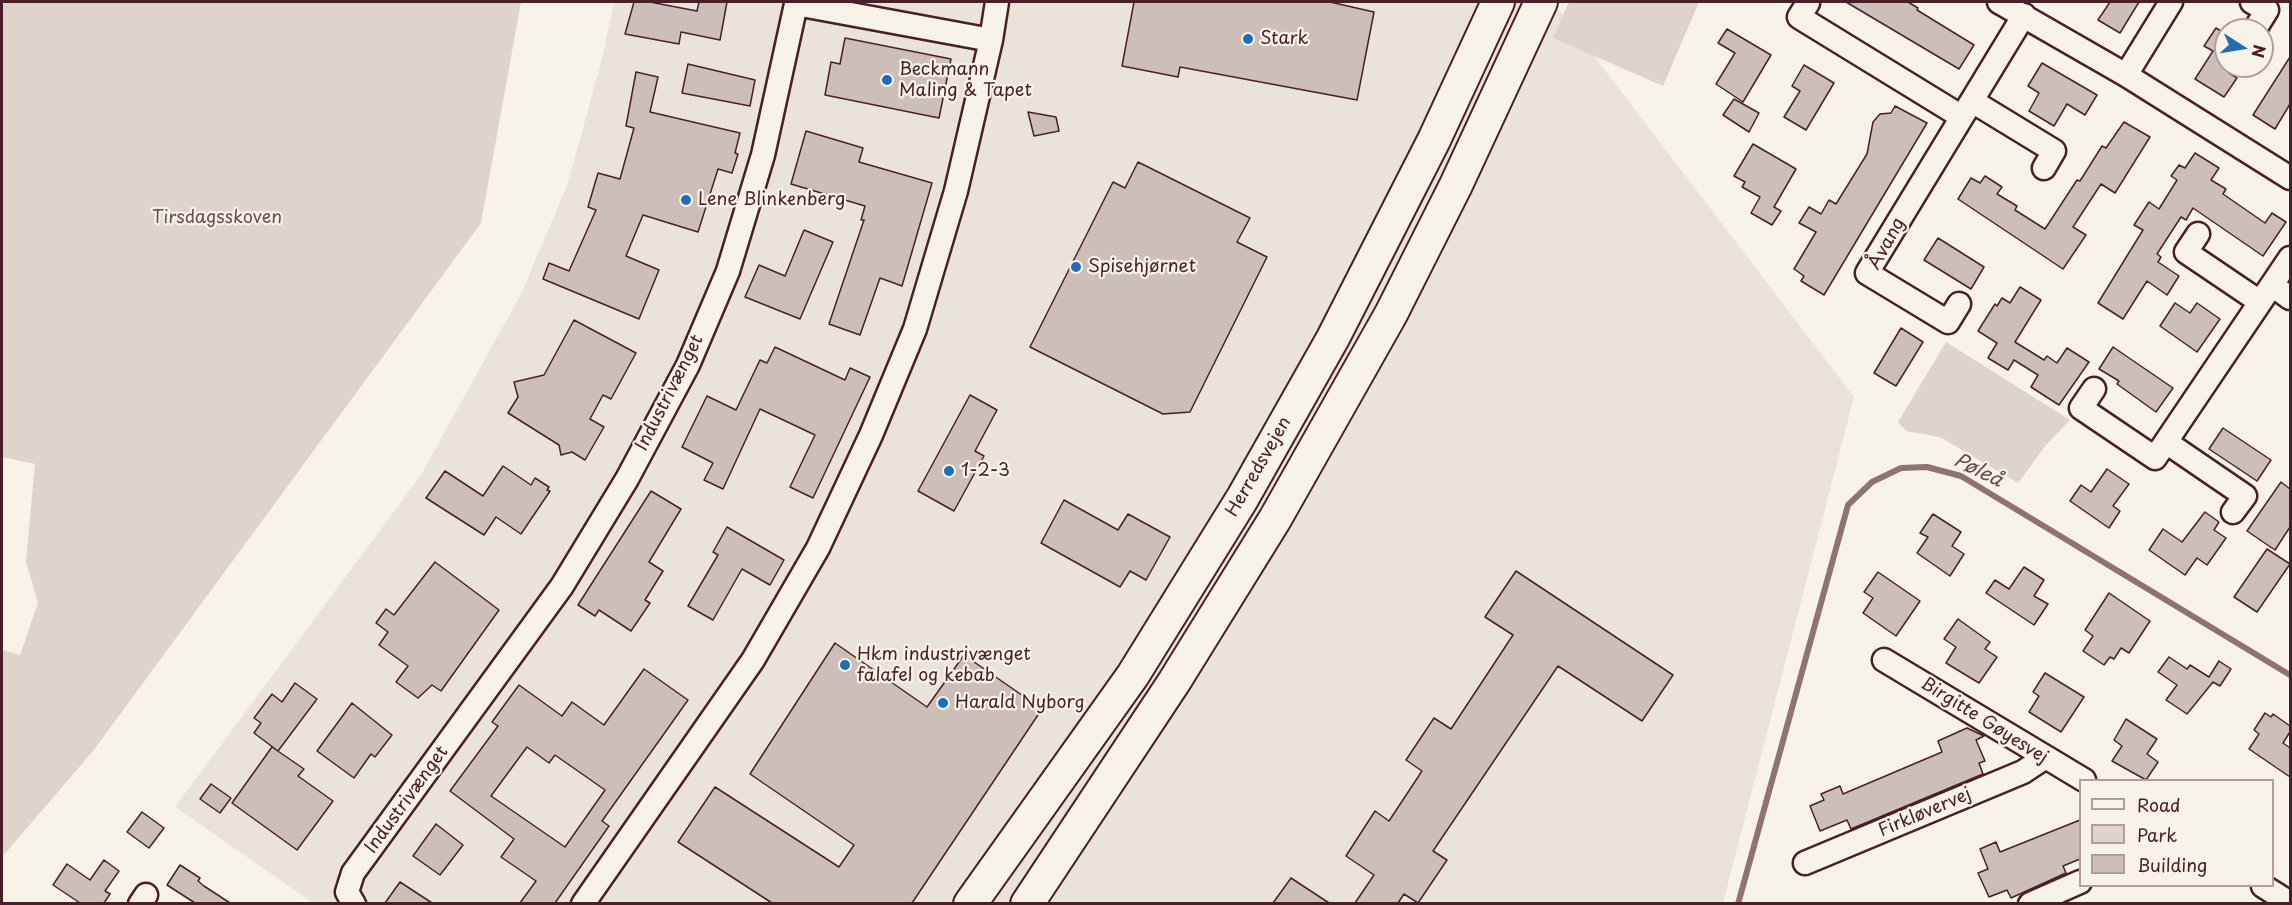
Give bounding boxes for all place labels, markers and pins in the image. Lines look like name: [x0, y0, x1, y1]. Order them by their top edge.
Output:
place label: Stark: [1260, 28, 1309, 50]
marker: Stark: [1241, 32, 1255, 46]
place label: Beckmann Maling & Tapet: [899, 59, 1032, 101]
marker: Beckmann Maling & Tapet: [880, 73, 894, 87]
place label: Lene Blinkenberg: [698, 189, 845, 211]
marker: Lene Blinkenberg: [679, 193, 693, 207]
place label: Spisehjørnet: [1088, 256, 1196, 278]
marker: Spisehjørnet: [1069, 260, 1083, 274]
place label: 1-2-3: [961, 460, 1010, 482]
marker: 1-2-3: [942, 464, 956, 478]
place label: Hkm industrivænget falafel og kebab: [857, 644, 1031, 686]
marker: Hkm industrivænget falafel og kebab: [838, 658, 852, 672]
place label: Harald Nyborg: [955, 692, 1085, 714]
marker: Harald Nyborg: [936, 696, 950, 710]

